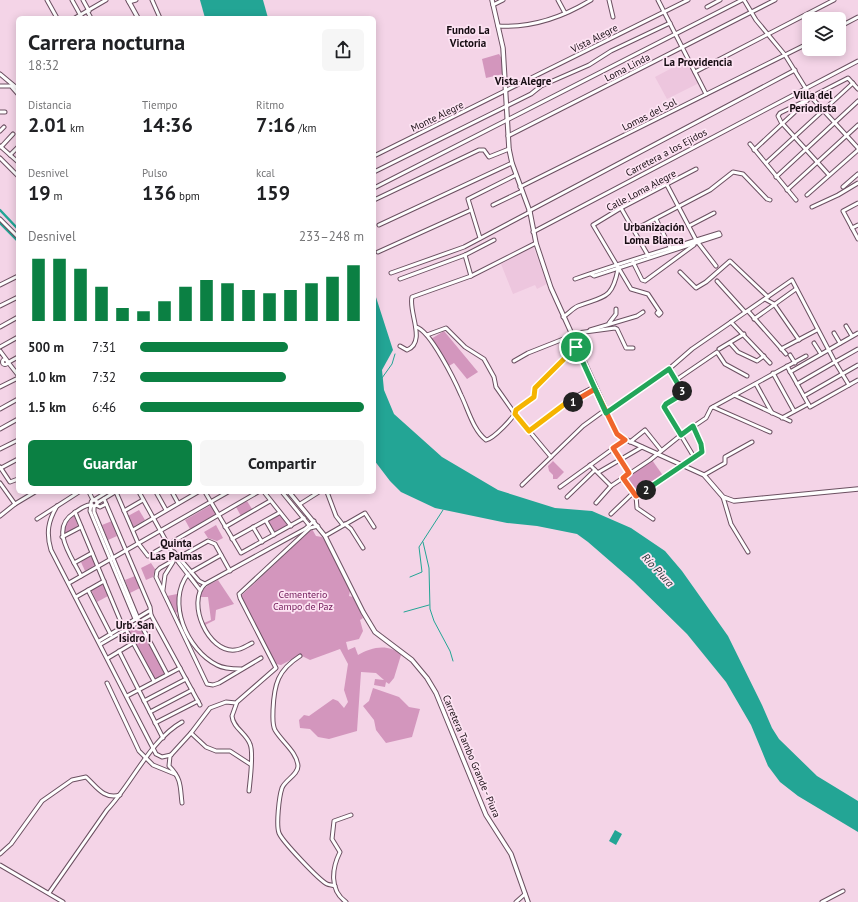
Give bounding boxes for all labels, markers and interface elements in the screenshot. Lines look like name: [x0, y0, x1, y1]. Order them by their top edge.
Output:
map controls: [802, 12, 846, 56]
button: layers: [802, 12, 846, 56]
street label: Vista Alegre: [568, 21, 620, 56]
district label: Fundo La Victoria: [446, 23, 490, 50]
text: Carrera nocturna: [28, 28, 185, 56]
button: share: [322, 29, 364, 71]
street label: Loma Linda: [602, 50, 652, 84]
district label: La Providencia: [664, 55, 732, 69]
text: 18:32: [28, 57, 59, 74]
district label: Vista Alegre: [494, 74, 552, 88]
district label: Villa del Periodista: [789, 88, 837, 115]
street label: Lomas del Sol: [620, 95, 679, 134]
text: Distancia: [28, 98, 71, 112]
text: Tiempo: [142, 98, 177, 112]
text: Ritmo: [256, 98, 284, 112]
street label: Monte Alegre: [409, 98, 466, 135]
text: 2.01: [28, 112, 67, 138]
text: 14:36: [142, 112, 193, 138]
text: 7:16: [256, 112, 295, 138]
text: km: [67, 121, 84, 135]
text: /km: [295, 121, 316, 135]
street label: Carretera a los Ejidos: [623, 126, 709, 179]
text: Desnivel: [28, 166, 68, 180]
text: Pulso: [142, 166, 167, 180]
text: kcal: [256, 166, 275, 180]
street label: Calle Loma Alegre: [604, 167, 678, 214]
text: 19: [28, 180, 51, 206]
text: 136: [142, 180, 176, 206]
text: 159: [256, 180, 290, 206]
text: m: [51, 189, 63, 203]
text: bpm: [176, 189, 200, 203]
district label: Urbanización Loma Blanca: [623, 220, 685, 247]
text: Desnivel: [28, 228, 76, 245]
text: 233–248 m: [299, 228, 364, 245]
pin: [559, 330, 593, 364]
icon: arrive: [565, 336, 587, 358]
text: 500 m: [28, 339, 64, 356]
text: 7:31: [92, 339, 116, 356]
text: 1.0 km: [28, 369, 66, 386]
text: 7:32: [92, 369, 116, 386]
pin: 3: [672, 381, 692, 401]
text: 3: [679, 384, 685, 398]
pin: 1: [563, 392, 583, 412]
text: 1: [570, 395, 576, 409]
text: 1.5 km: [28, 399, 66, 416]
text: 6:46: [92, 399, 116, 416]
button: Guardar: [28, 440, 192, 486]
button: Compartir: [200, 440, 364, 486]
pin: 2: [636, 480, 656, 500]
text: 2: [643, 483, 649, 497]
district label: Quinta Las Palmas: [150, 536, 202, 563]
water label: Río Piura: [639, 550, 677, 590]
park label: Cementerio Campo de Paz: [273, 588, 333, 613]
district label: Urb. San Isidro I: [116, 618, 154, 645]
street label: Carretera Tambo Grande - Piura: [440, 693, 503, 820]

